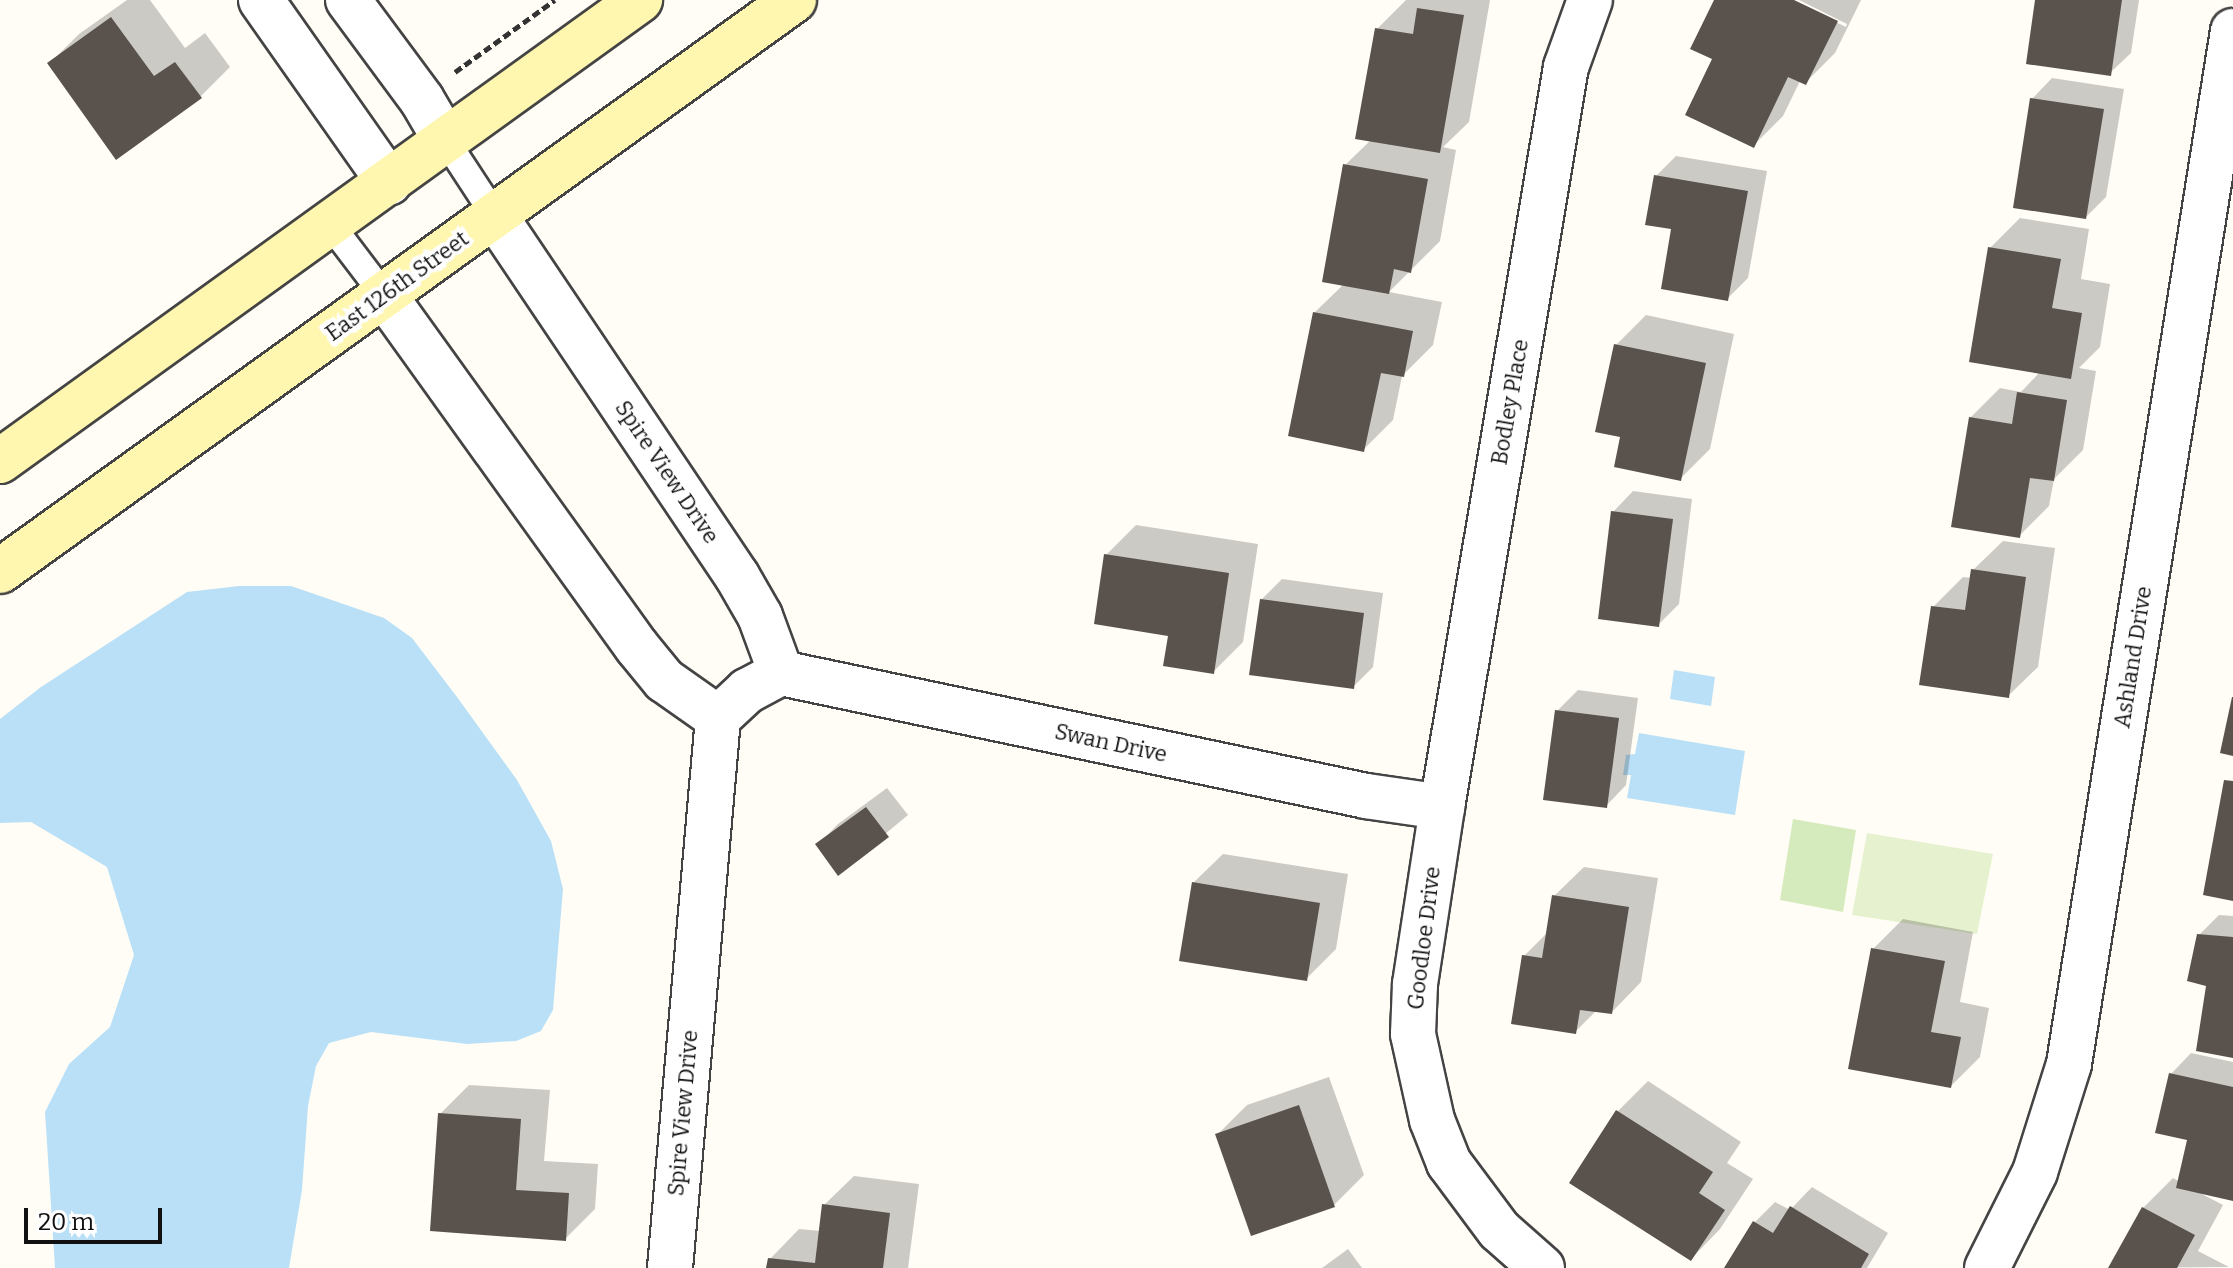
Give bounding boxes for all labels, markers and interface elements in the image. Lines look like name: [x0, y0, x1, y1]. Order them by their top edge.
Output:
street label: East 126th Street: [321, 225, 473, 347]
street label: Bodley Place: [1486, 337, 1534, 467]
street label: Spire View Drive: [610, 396, 724, 548]
street label: Ashland Drive: [2109, 584, 2157, 730]
street label: Swan Drive: [1052, 718, 1170, 768]
street label: Goodloe Drive: [1402, 865, 1446, 1011]
street label: Spire View Drive: [663, 1029, 703, 1197]
scale bar: [28, 1192, 166, 1242]
text: 20 m: [38, 1208, 94, 1236]

